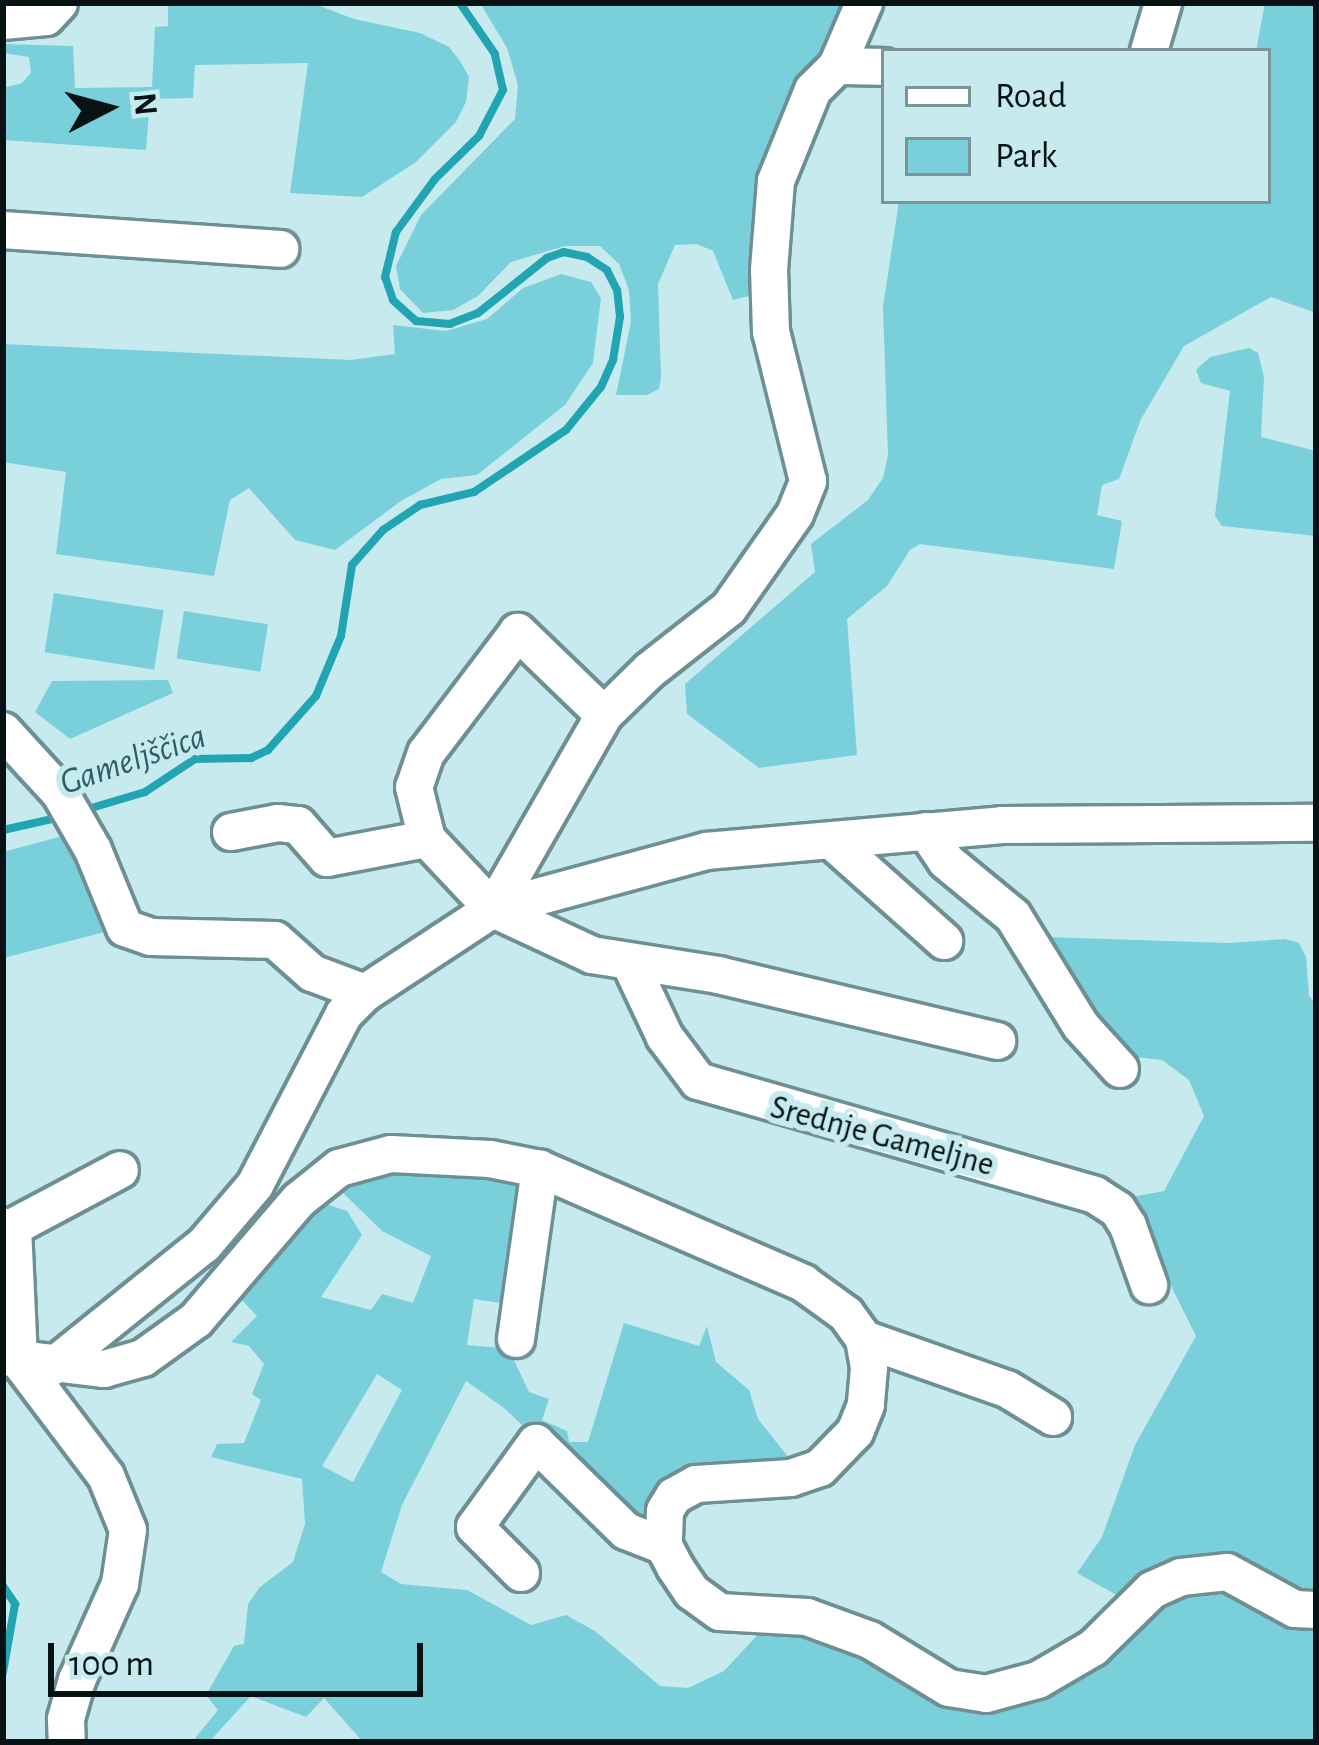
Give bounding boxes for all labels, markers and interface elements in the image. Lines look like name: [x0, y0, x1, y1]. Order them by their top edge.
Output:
north arrow: [48, 48, 168, 168]
legend: [881, 48, 1271, 204]
text: Road: [995, 78, 1067, 114]
text: N: [127, 91, 162, 117]
text: Park: [995, 138, 1057, 174]
water label: Gameljščica: [54, 715, 212, 805]
street label: Srednje Gameljne: [766, 1088, 998, 1186]
scale bar: [54, 1619, 429, 1693]
text: 100 m: [69, 1646, 154, 1682]

